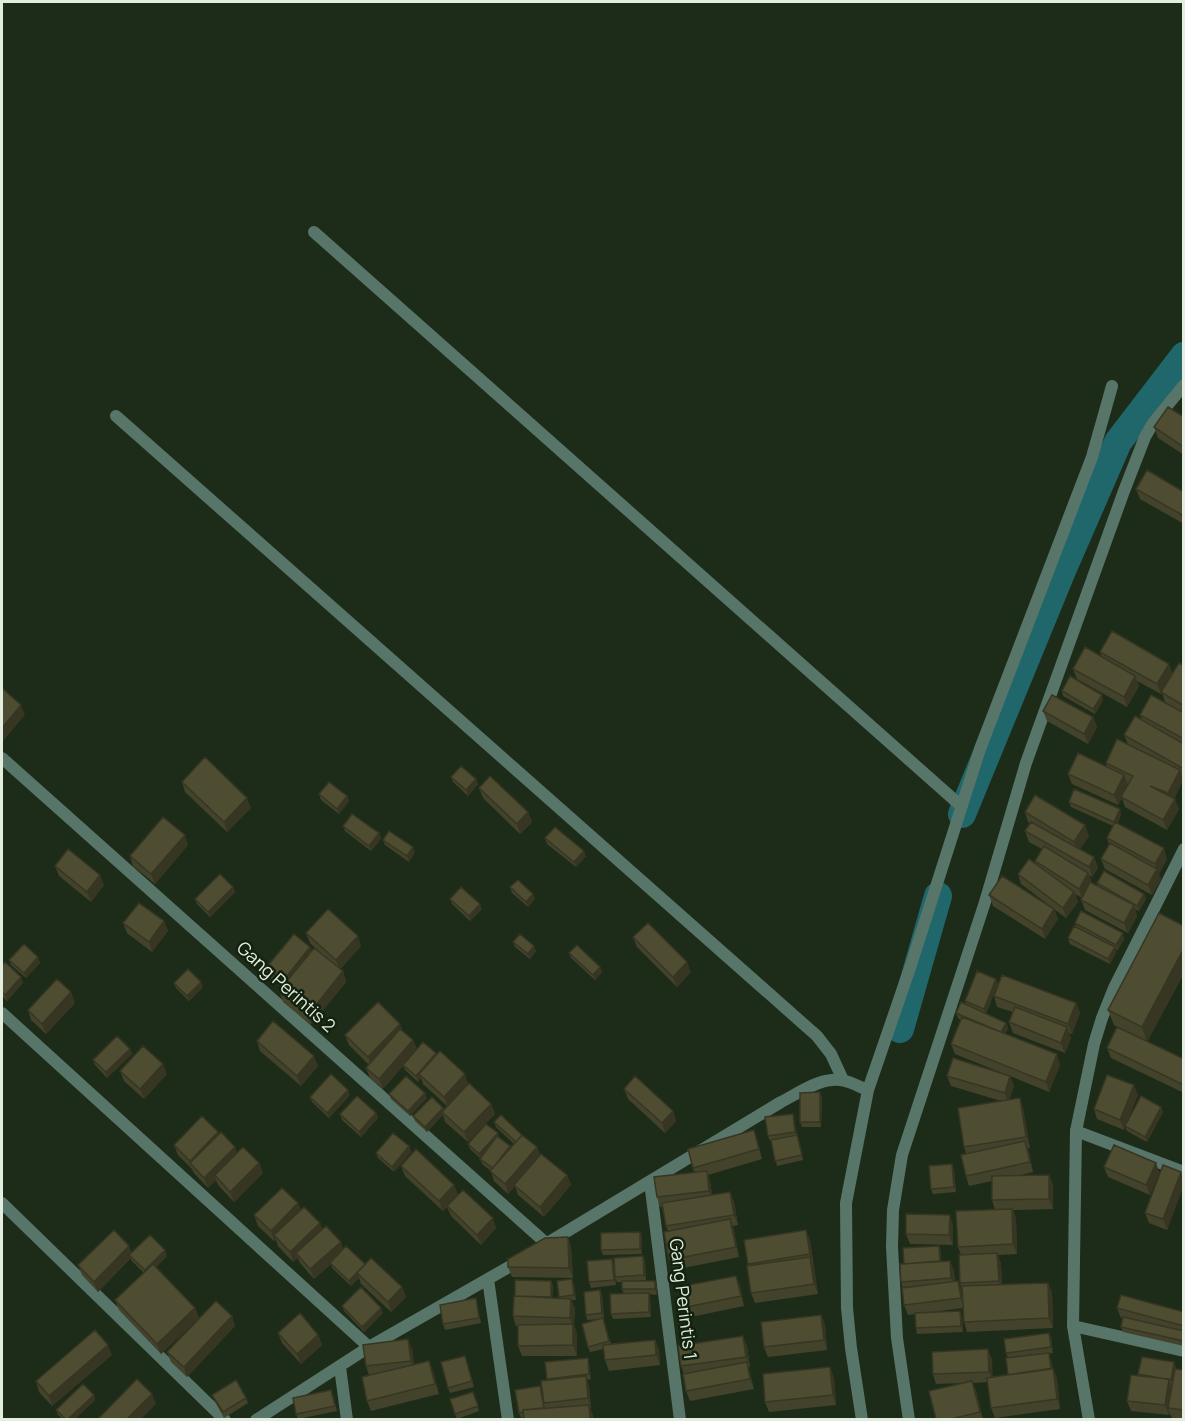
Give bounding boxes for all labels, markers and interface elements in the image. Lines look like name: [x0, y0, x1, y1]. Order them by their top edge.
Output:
street label: Gang Perintis 2: [232, 935, 341, 1037]
street label: Gang Perintis 1: [665, 1237, 703, 1361]

